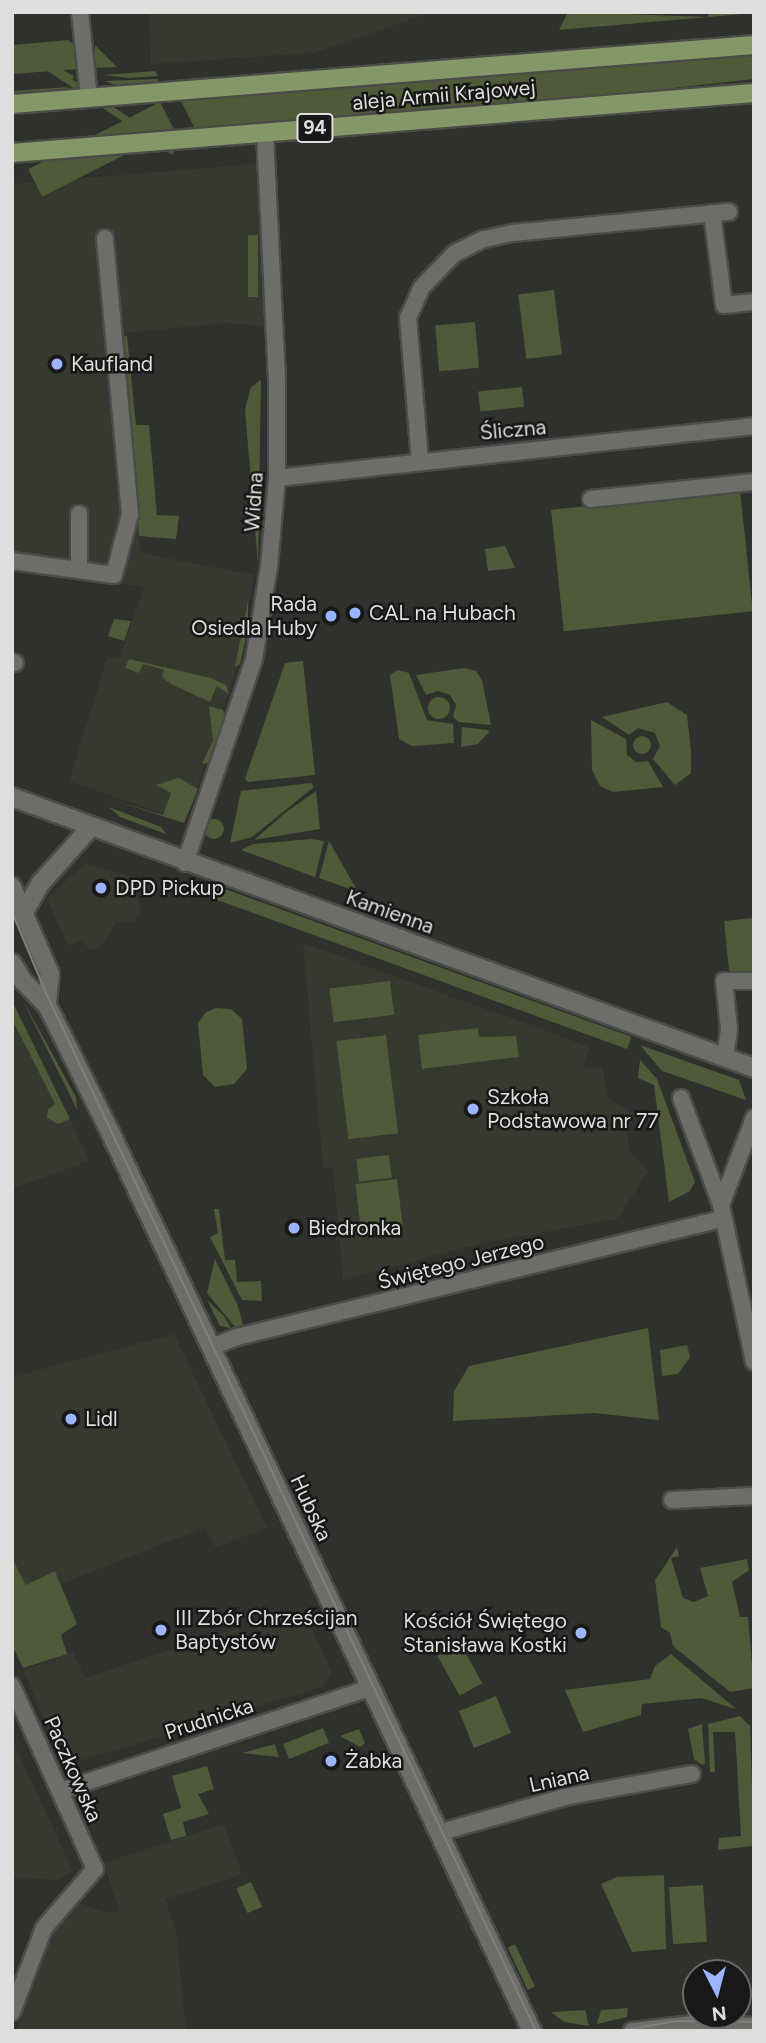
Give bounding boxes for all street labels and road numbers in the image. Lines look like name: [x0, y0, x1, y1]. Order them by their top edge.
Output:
street label: aleja Armii Krajowej: [351, 74, 537, 116]
road number: 94: [296, 112, 334, 144]
street label: Śliczna: [479, 415, 547, 445]
street label: Widna: [239, 471, 269, 533]
street label: Kamienna: [343, 884, 437, 940]
street label: Świętego Jerzego: [375, 1229, 547, 1295]
street label: Hubska: [285, 1471, 337, 1545]
street label: Prudnicka: [161, 1693, 257, 1745]
street label: Paczkowska: [38, 1712, 108, 1826]
street label: Lniana: [527, 1760, 591, 1798]

